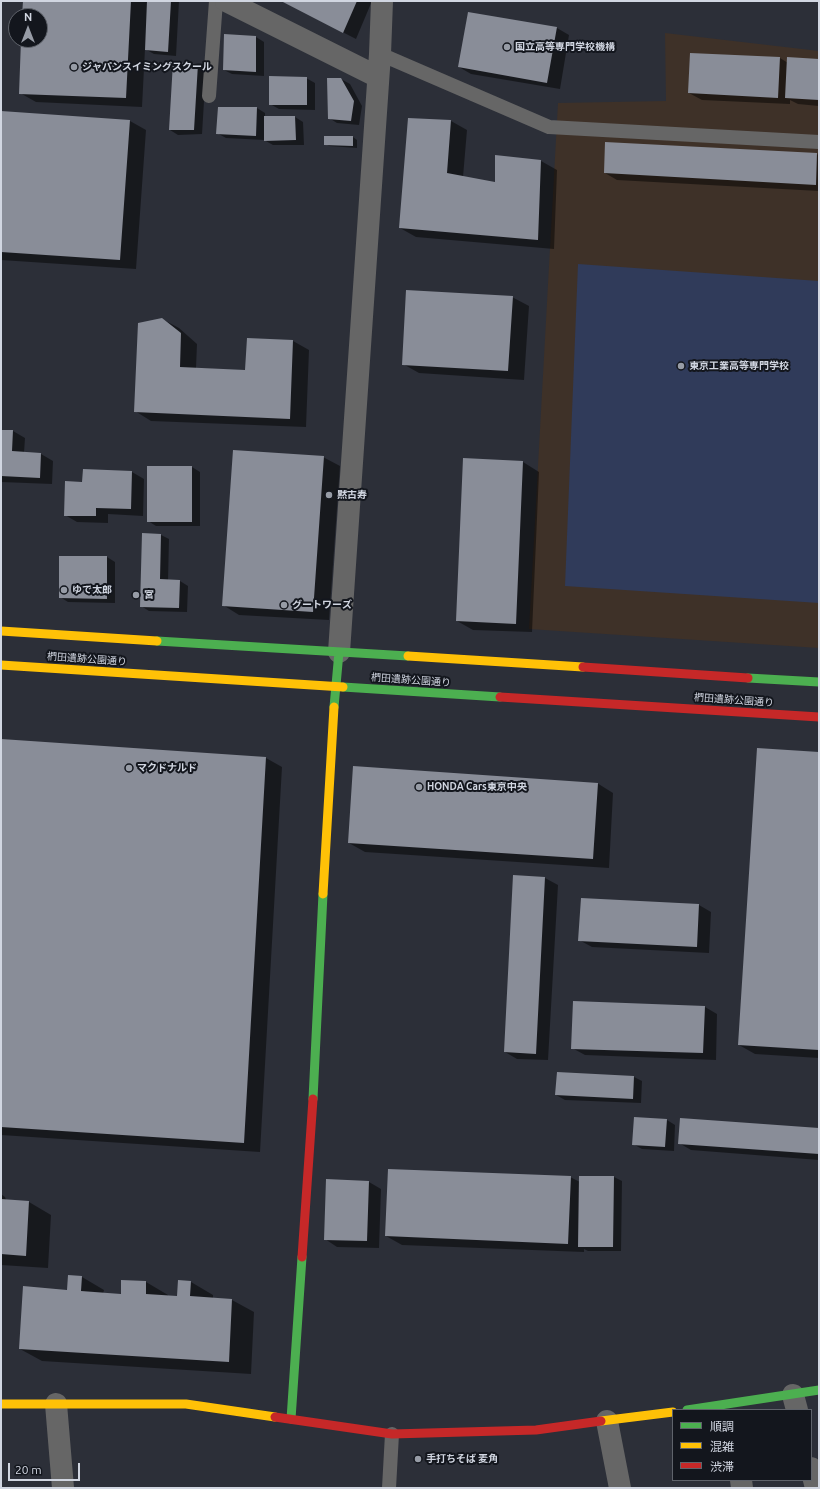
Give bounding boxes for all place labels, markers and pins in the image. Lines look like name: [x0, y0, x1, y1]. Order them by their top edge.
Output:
place label: 国立高等専門学校機構: [515, 41, 615, 53]
marker: 国立高等専門学校機構: [502, 42, 512, 52]
place label: ジャパンスイミングスクール: [82, 61, 212, 73]
marker: ジャパンスイミングスクール: [69, 62, 79, 72]
place label: 東京工業高等専門学校: [689, 360, 789, 372]
marker: 東京工業高等専門学校: [676, 361, 686, 371]
place label: 黙古寿: [337, 489, 367, 501]
marker: 黙古寿: [324, 490, 334, 500]
place label: ゆで太郎: [72, 584, 112, 596]
marker: ゆで太郎: [59, 585, 69, 595]
place label: 宮: [144, 589, 154, 601]
marker: 宮: [131, 590, 141, 600]
place label: グートワーズ: [292, 599, 352, 611]
marker: グートワーズ: [279, 600, 289, 610]
place label: マクドナルド: [137, 762, 197, 774]
marker: マクドナルド: [124, 763, 134, 773]
place label: HONDA Cars東京中央: [427, 781, 527, 793]
marker: HONDA Cars東京中央: [414, 782, 424, 792]
place label: 手打ちそば 麦角: [426, 1453, 498, 1465]
marker: 手打ちそば 麦角: [413, 1454, 423, 1464]

